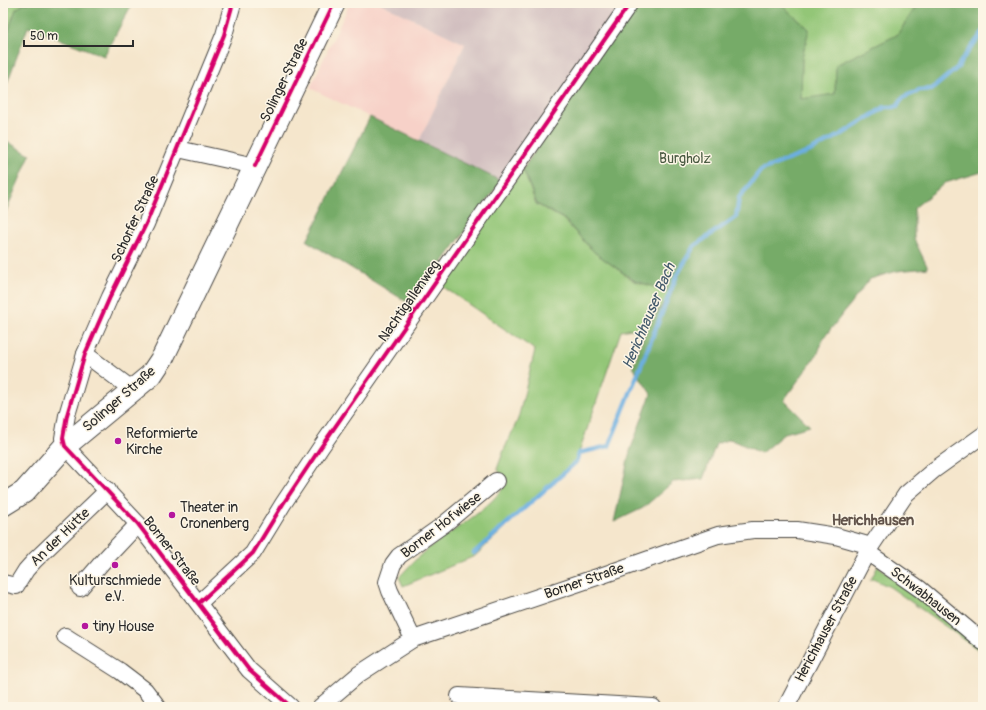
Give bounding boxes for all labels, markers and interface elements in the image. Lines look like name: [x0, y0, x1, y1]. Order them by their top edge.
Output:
scale bar: [24, 22, 133, 48]
text: 50 m: [30, 29, 58, 44]
street label: Solinger Straße: [256, 35, 312, 125]
park label: Burgholz: [659, 150, 711, 167]
street label: Schorfer Straße: [107, 173, 163, 265]
street label: Nachtigallenweg: [375, 257, 443, 345]
water label: Herichhauser Bach: [618, 259, 680, 372]
street label: Solinger Straße: [79, 363, 159, 435]
place label: Reformierte Kirche: [126, 425, 198, 458]
marker: Reformierte Kirche: [113, 436, 123, 446]
street label: Borner Hofwiese: [397, 488, 485, 562]
place label: Theater in Cronenberg: [180, 499, 249, 532]
street label: An der Hütte: [27, 504, 93, 570]
marker: Theater in Cronenberg: [167, 510, 177, 520]
district label: Herichhausen: [832, 511, 915, 530]
street label: Borner Straße: [140, 513, 204, 589]
street label: Borner Straße: [542, 559, 626, 603]
marker: Kulturschmiede e.V.: [110, 560, 120, 570]
street label: Schwabhausen: [887, 563, 965, 629]
place label: Kulturschmiede e.V.: [69, 572, 161, 605]
street label: Herichhauser Straße: [791, 573, 861, 685]
place label: tiny House: [92, 618, 154, 635]
marker: tiny House: [80, 621, 90, 631]

